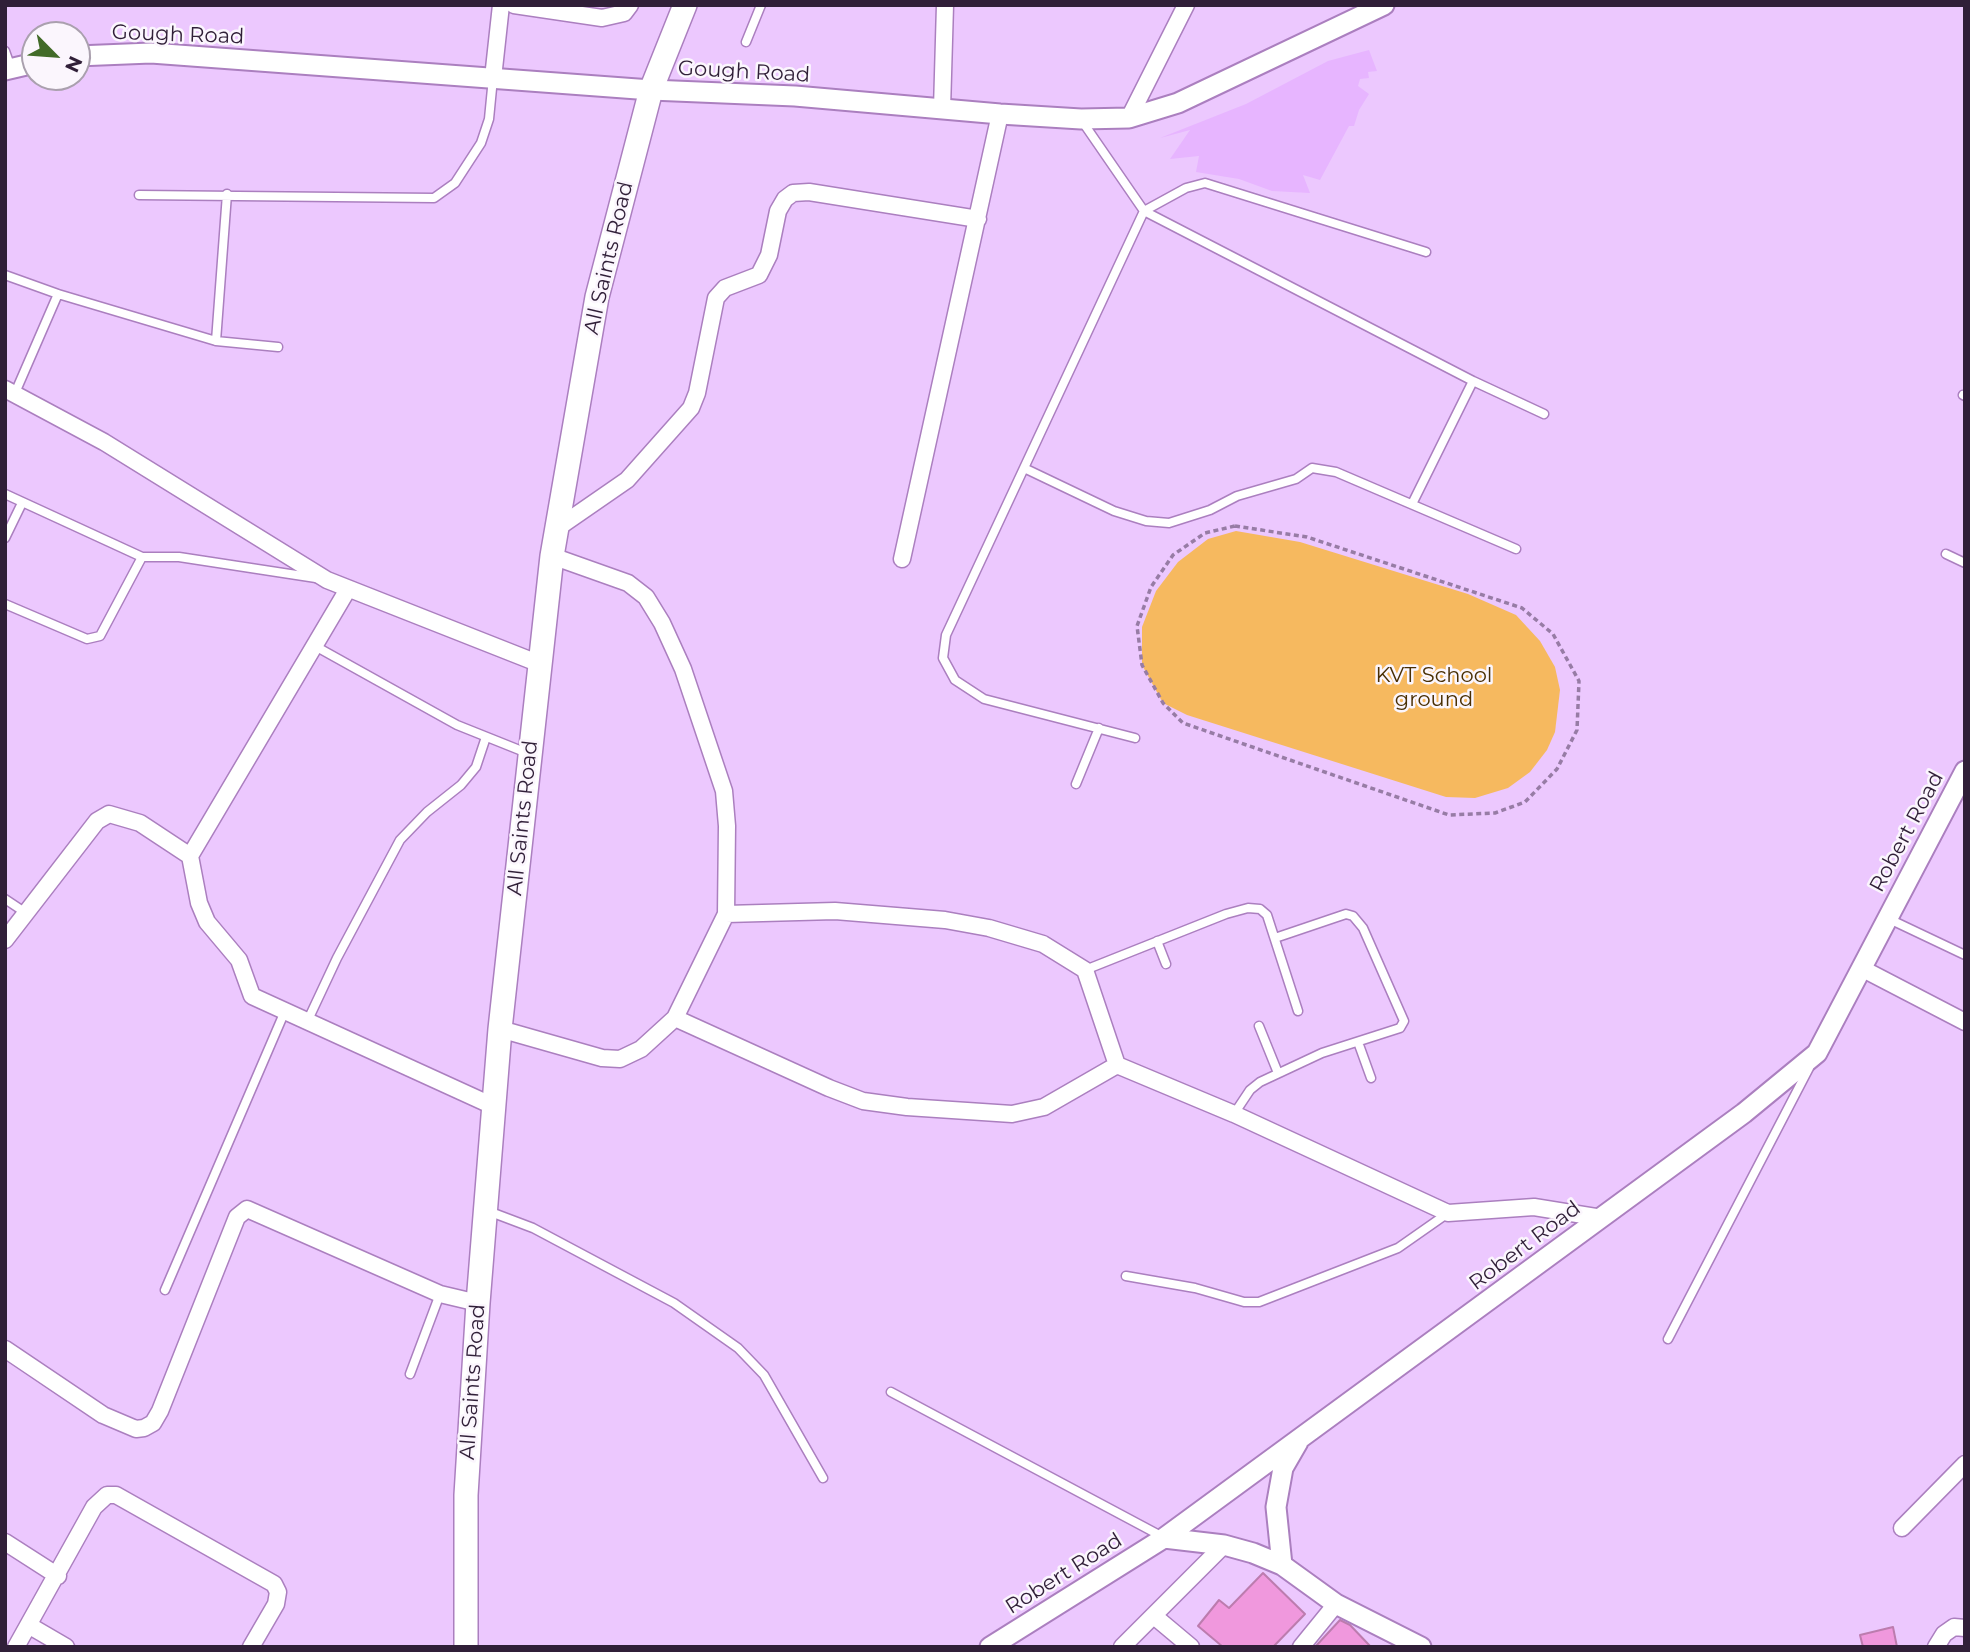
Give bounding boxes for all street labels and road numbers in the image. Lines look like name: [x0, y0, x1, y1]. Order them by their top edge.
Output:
street label: Gough Road: [111, 20, 245, 50]
street label: Gough Road: [677, 56, 811, 88]
street label: All Saints Road: [579, 179, 639, 337]
street label: All Saints Road: [502, 739, 544, 897]
street label: Robert Road: [1865, 767, 1949, 897]
street label: Robert Road: [1464, 1196, 1586, 1296]
street label: All Saints Road: [455, 1303, 491, 1461]
street label: Robert Road: [1001, 1528, 1127, 1620]

